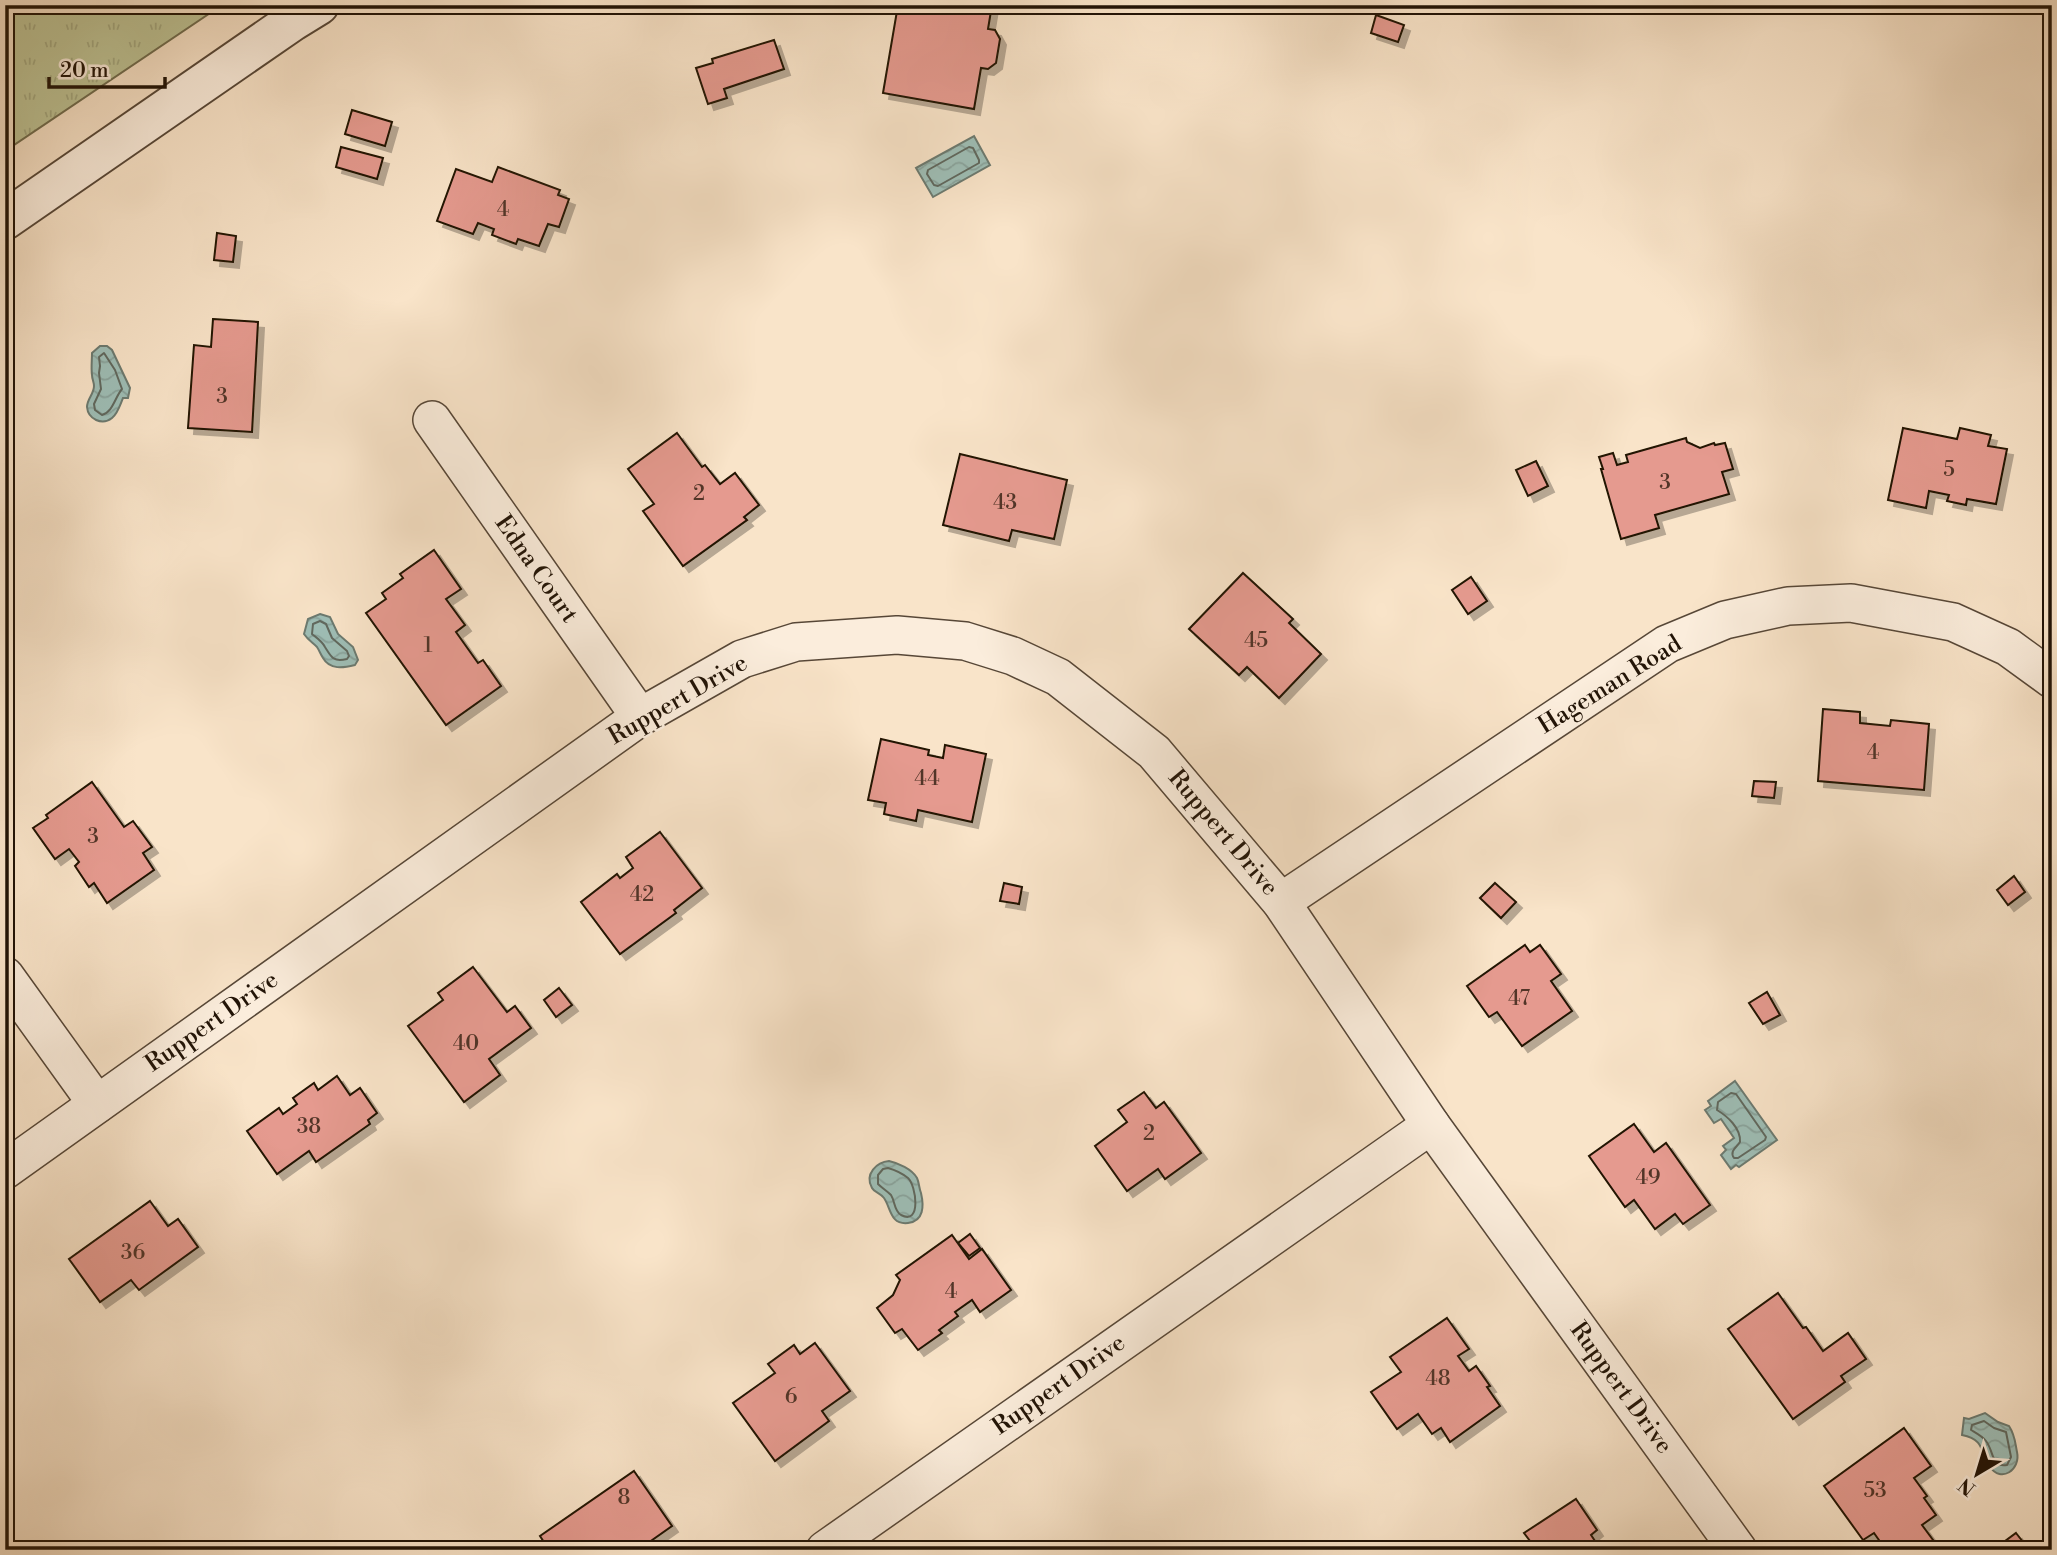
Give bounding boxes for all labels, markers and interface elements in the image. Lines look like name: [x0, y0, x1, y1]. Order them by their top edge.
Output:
scale bar: [49, 46, 164, 90]
text: 20 m: [60, 58, 109, 84]
house number: 4: [497, 197, 509, 223]
house number: 3: [216, 384, 228, 410]
house number: 5: [1943, 457, 1955, 483]
house number: 3: [1659, 470, 1671, 496]
house number: 2: [693, 481, 705, 507]
house number: 43: [993, 490, 1017, 516]
street label: Edna Court: [488, 509, 584, 629]
house number: 45: [1244, 628, 1268, 654]
street label: Hageman Road: [1533, 629, 1688, 741]
house number: 1: [423, 633, 433, 659]
street label: Ruppert Drive: [603, 648, 753, 752]
house number: 4: [1867, 740, 1879, 766]
street label: Ruppert Drive: [1161, 764, 1285, 902]
house number: 44: [914, 766, 940, 792]
house number: 3: [87, 824, 99, 850]
house number: 42: [630, 882, 654, 908]
street label: Ruppert Drive: [140, 965, 284, 1079]
house number: 47: [1508, 986, 1531, 1012]
house number: 40: [453, 1031, 479, 1057]
house number: 38: [297, 1114, 321, 1140]
house number: 2: [1143, 1121, 1155, 1147]
house number: 49: [1635, 1165, 1661, 1191]
house number: 36: [121, 1240, 145, 1266]
house number: 4: [945, 1279, 957, 1305]
street label: Ruppert Drive: [1563, 1316, 1679, 1460]
street label: Ruppert Drive: [987, 1328, 1131, 1442]
house number: 48: [1425, 1366, 1451, 1392]
house number: 6: [785, 1384, 798, 1410]
north arrow: [1941, 1440, 2011, 1510]
text: N: [1954, 1473, 1980, 1501]
house number: 53: [1863, 1478, 1887, 1504]
house number: 8: [618, 1485, 630, 1511]

